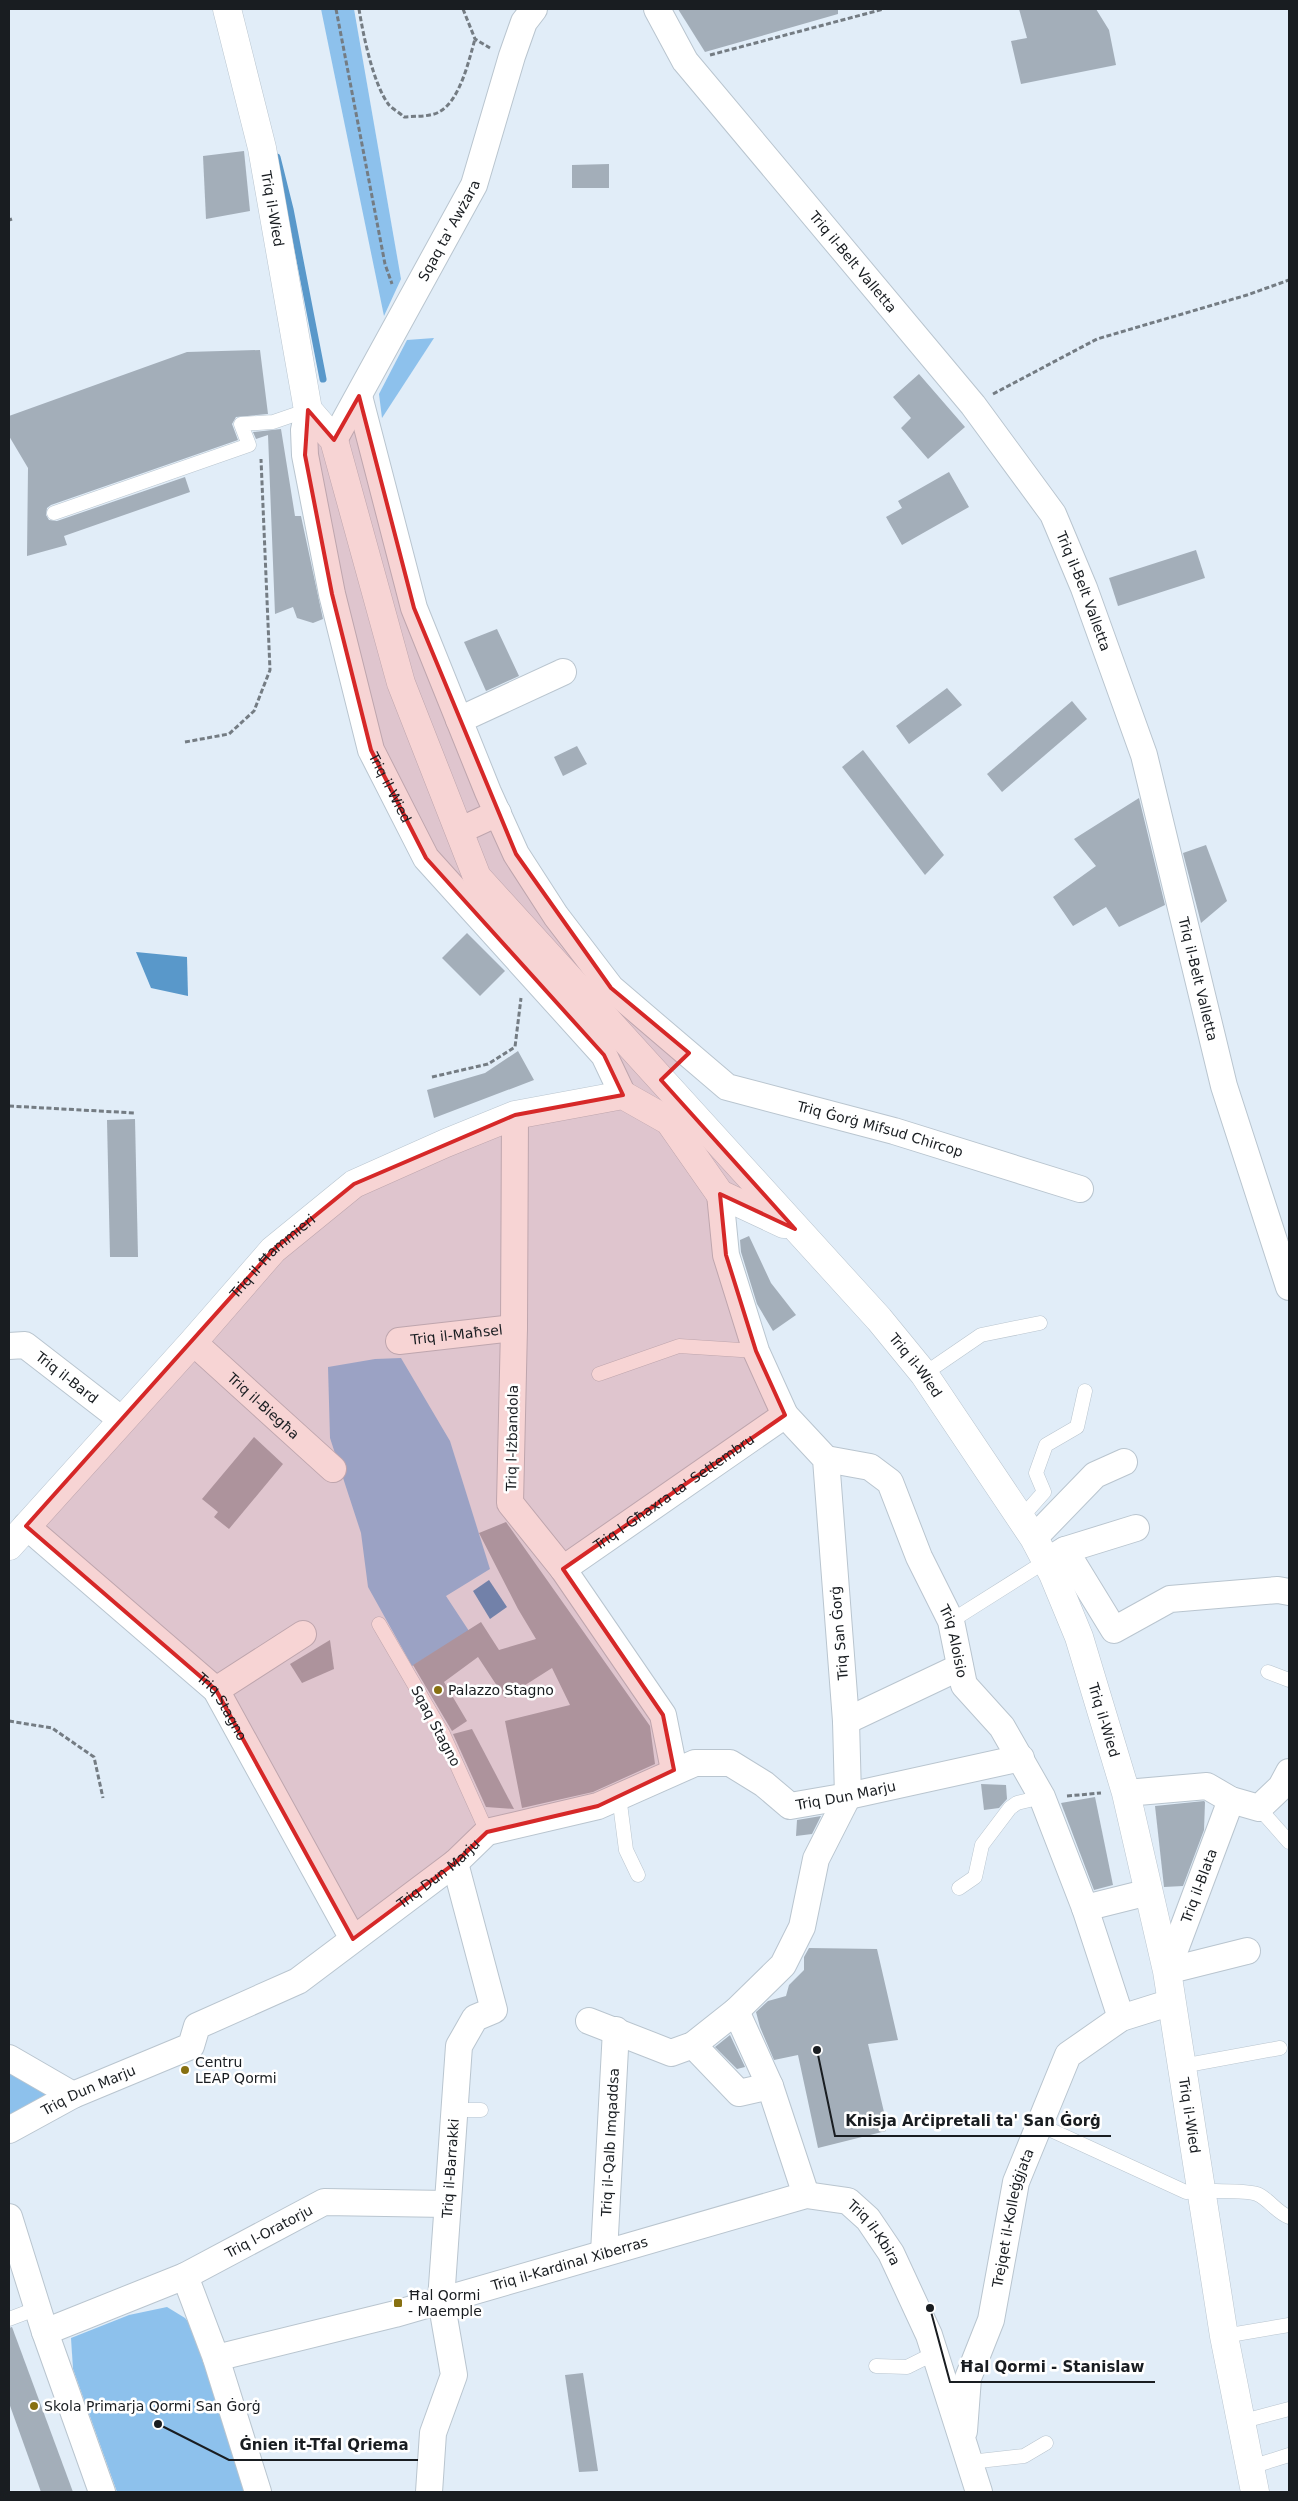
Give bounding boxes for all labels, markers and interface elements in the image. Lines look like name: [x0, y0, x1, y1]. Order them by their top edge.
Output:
street label: Triq il-Wied: [258, 169, 287, 248]
street label: Sqaq ta' Awżara: [415, 178, 483, 284]
street label: Triq il-Belt Valletta: [806, 207, 900, 316]
street label: Triq il-Belt Valletta: [1053, 528, 1114, 653]
street label: Triq il-Wied: [365, 749, 415, 825]
street label: Triq il-Belt Valletta: [1175, 914, 1221, 1043]
street label: Triq Ġorġ Mifsud Chircop: [795, 1098, 965, 1160]
street label: Triq il-Ħammieri: [226, 1211, 318, 1302]
street label: Triq il-Maħsel: [409, 1321, 504, 1348]
street label: Triq il-Wied: [885, 1329, 945, 1400]
street label: Triq il-Bard: [32, 1348, 101, 1406]
street label: Triq il-Biegħa: [223, 1369, 303, 1442]
street label: Triq l-Iżbandola: [503, 1385, 521, 1492]
street label: Triq l-Għaxra ta' Settembru: [590, 1431, 757, 1554]
street label: Triq San Ġorġ: [826, 1585, 851, 1682]
street label: Triq Aloisio: [936, 1601, 970, 1679]
street label: Triq Stagno: [193, 1669, 250, 1743]
street label: Triq il-Wied: [1085, 1680, 1123, 1759]
place label: Palazzo Stagno: [448, 1682, 554, 1698]
street label: Sqaq Stagno: [408, 1683, 464, 1769]
marker: Palazzo Stagno: [432, 1684, 444, 1696]
street label: Triq Dun Marju: [793, 1778, 897, 1813]
street label: Triq Dun Marju: [393, 1835, 483, 1912]
street label: Triq il-Blata: [1177, 1846, 1220, 1926]
place label: Centru LEAP Qormi: [195, 2054, 277, 2086]
street label: Triq Dun Marju: [38, 2062, 138, 2119]
marker: Centru LEAP Qormi: [179, 2064, 191, 2076]
street label: Triq il-Qalb Imqaddsa: [598, 2068, 622, 2218]
street label: Triq il-Wied: [1176, 2075, 1203, 2154]
callout: Knisja Arċipretali ta' San Ġorġ: [835, 2106, 1111, 2136]
text: Knisja Arċipretali ta' San Ġorġ: [845, 2111, 1101, 2130]
street label: Triq il-Barrakki: [439, 2118, 462, 2220]
street label: Trejqet il-Kolleġġjata: [989, 2146, 1037, 2290]
street label: Triq il-Kbira: [843, 2196, 904, 2268]
street label: Triq l-Oratorju: [221, 2202, 315, 2262]
street label: Triq il-Kardinal Xiberras: [488, 2233, 650, 2294]
place label: Ħal Qormi - Maemple: [408, 2287, 482, 2319]
marker: Ħal Qormi - Maemple: [392, 2297, 404, 2309]
callout: Ħal Qormi - Stanislaw: [950, 2352, 1155, 2382]
text: Ħal Qormi - Stanislaw: [960, 2358, 1145, 2376]
place label: Skola Primarja Qormi San Ġorġ: [44, 2397, 261, 2414]
marker: Skola Primarja Qormi San Ġorġ: [28, 2400, 40, 2412]
callout: Ġnien it-Tfal Qriema: [229, 2430, 418, 2460]
text: Ġnien it-Tfal Qriema: [240, 2435, 409, 2454]

